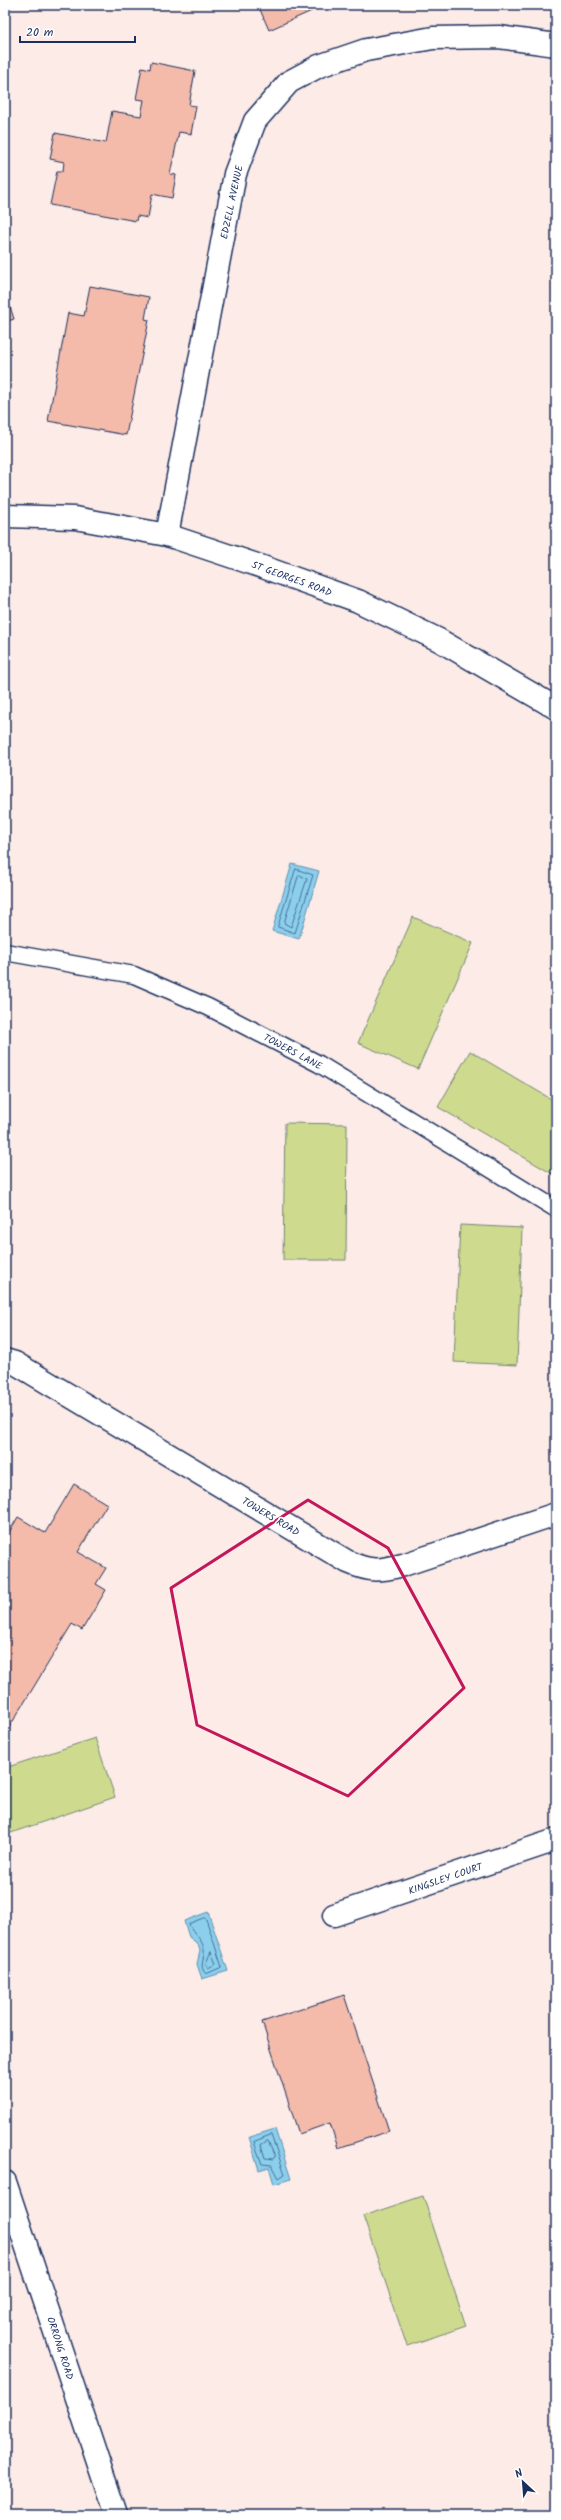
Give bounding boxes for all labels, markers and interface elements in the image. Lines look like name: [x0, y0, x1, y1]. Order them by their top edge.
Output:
scale bar: [20, 18, 135, 44]
text: 20 m: [26, 23, 54, 42]
street label: EDZELL AVENUE: [216, 163, 248, 241]
street label: ST GEORGES ROAD: [249, 557, 335, 601]
street label: TOWERS LANE: [260, 1030, 326, 1075]
street label: TOWERS ROAD: [239, 1493, 303, 1541]
street label: KINGSLEY COURT: [406, 1858, 486, 1899]
street label: ORRONG ROAD: [42, 2315, 78, 2382]
north arrow: [503, 2462, 543, 2502]
text: N: [512, 2464, 526, 2484]

